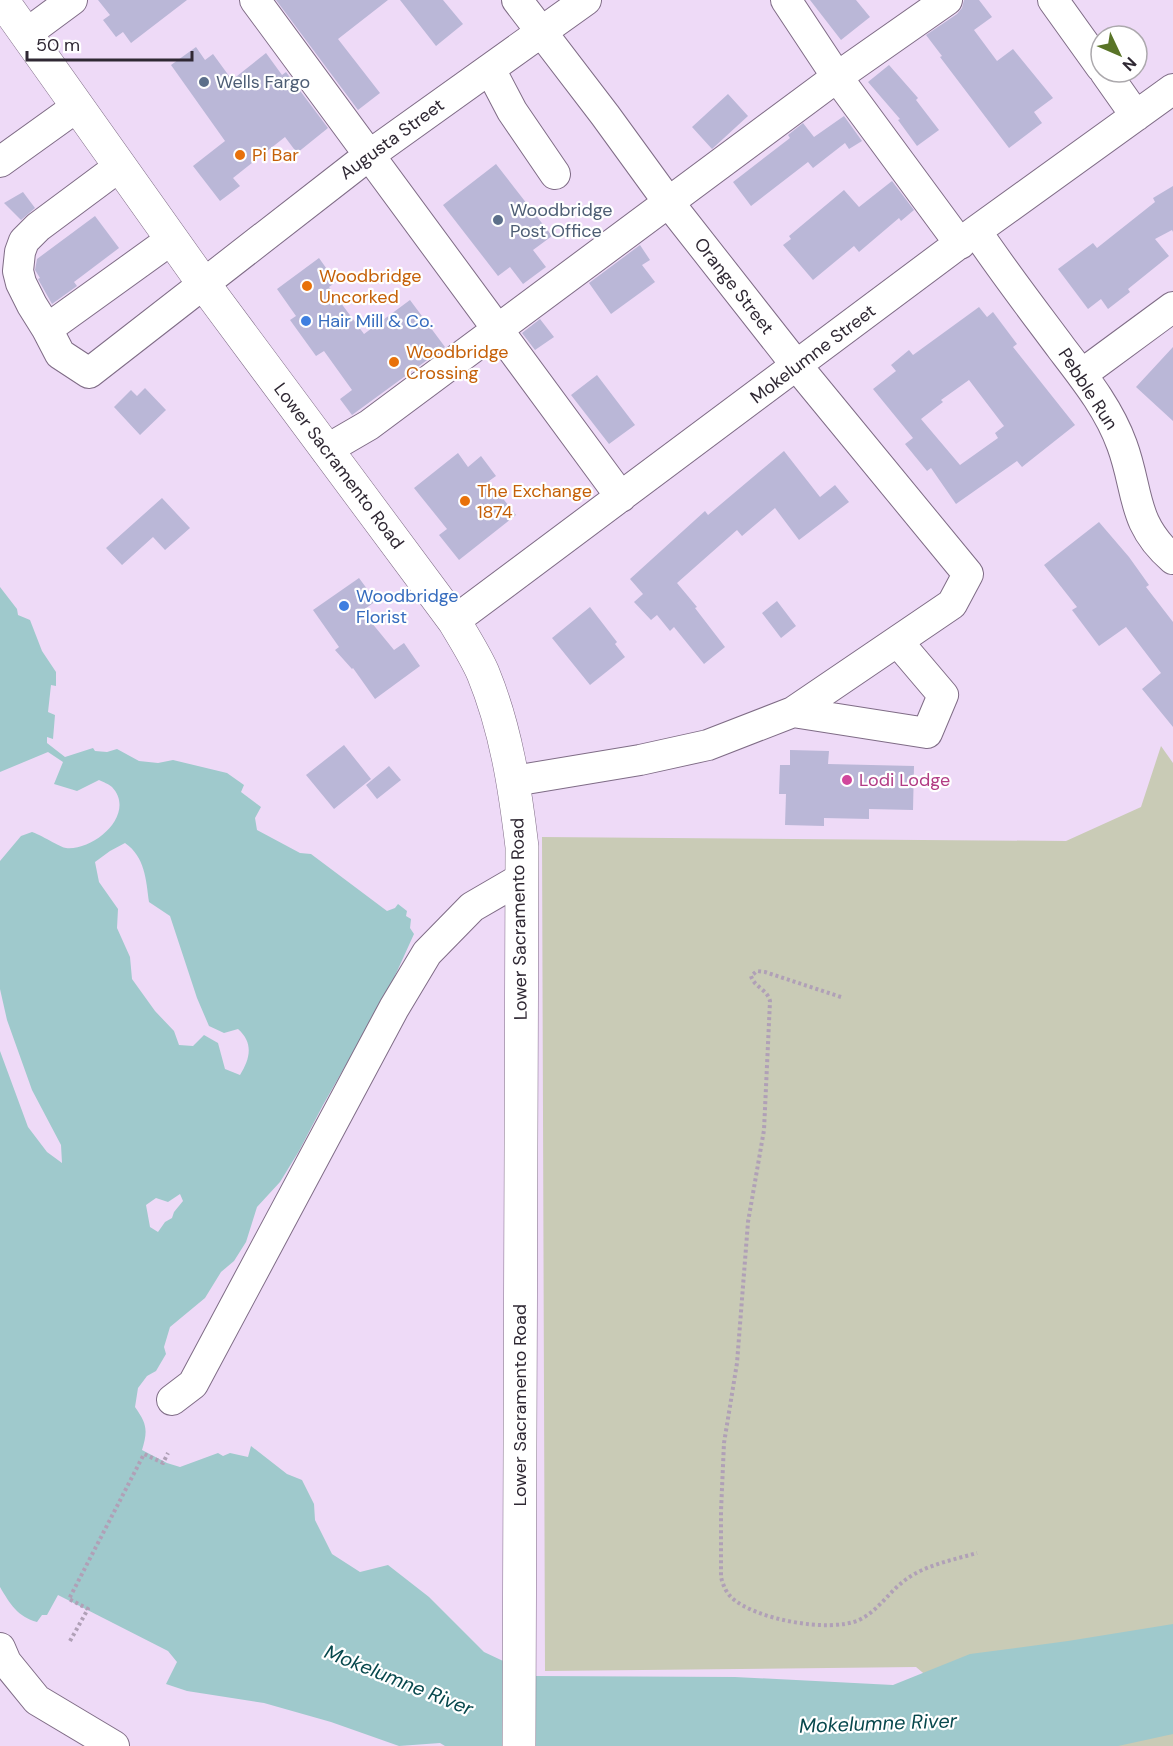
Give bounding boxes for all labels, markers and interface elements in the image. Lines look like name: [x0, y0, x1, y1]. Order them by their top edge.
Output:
scale bar: [27, 24, 192, 62]
north arrow: [1089, 24, 1149, 84]
text: 50 m: [36, 33, 80, 57]
text: N: [1118, 53, 1141, 76]
place label: Wells Fargo: [216, 70, 310, 94]
marker: Wells Fargo: [197, 75, 211, 89]
street label: Augusta Street: [335, 93, 449, 185]
place label: Pi Bar: [252, 143, 299, 167]
marker: Pi Bar: [233, 148, 247, 162]
place label: Woodbridge Post Office: [510, 198, 613, 243]
marker: Woodbridge Post Office: [491, 213, 505, 227]
street label: Orange Street: [689, 233, 779, 339]
place label: Woodbridge Uncorked: [319, 264, 422, 309]
marker: Woodbridge Uncorked: [300, 279, 314, 293]
street label: Mokelumne Street: [745, 299, 881, 409]
place label: Hair Mill & Co.: [318, 309, 433, 333]
marker: Hair Mill & Co.: [299, 314, 313, 328]
place label: Woodbridge Crossing: [406, 340, 509, 385]
street label: Pebble Run: [1053, 343, 1123, 435]
marker: Woodbridge Crossing: [387, 355, 401, 369]
street label: Lower Sacramento Road: [269, 378, 409, 554]
place label: The Exchange 1874: [477, 479, 592, 524]
marker: The Exchange 1874: [458, 494, 472, 508]
place label: Woodbridge Florist: [356, 584, 459, 629]
marker: Woodbridge Florist: [337, 599, 351, 613]
place label: Lodi Lodge: [859, 768, 950, 792]
marker: Lodi Lodge: [840, 773, 854, 787]
street label: Lower Sacramento Road: [505, 818, 533, 1020]
street label: Lower Sacramento Road: [508, 1304, 532, 1506]
water label: Mokelumne River: [321, 1638, 478, 1722]
water label: Mokelumne River: [799, 1707, 958, 1739]

